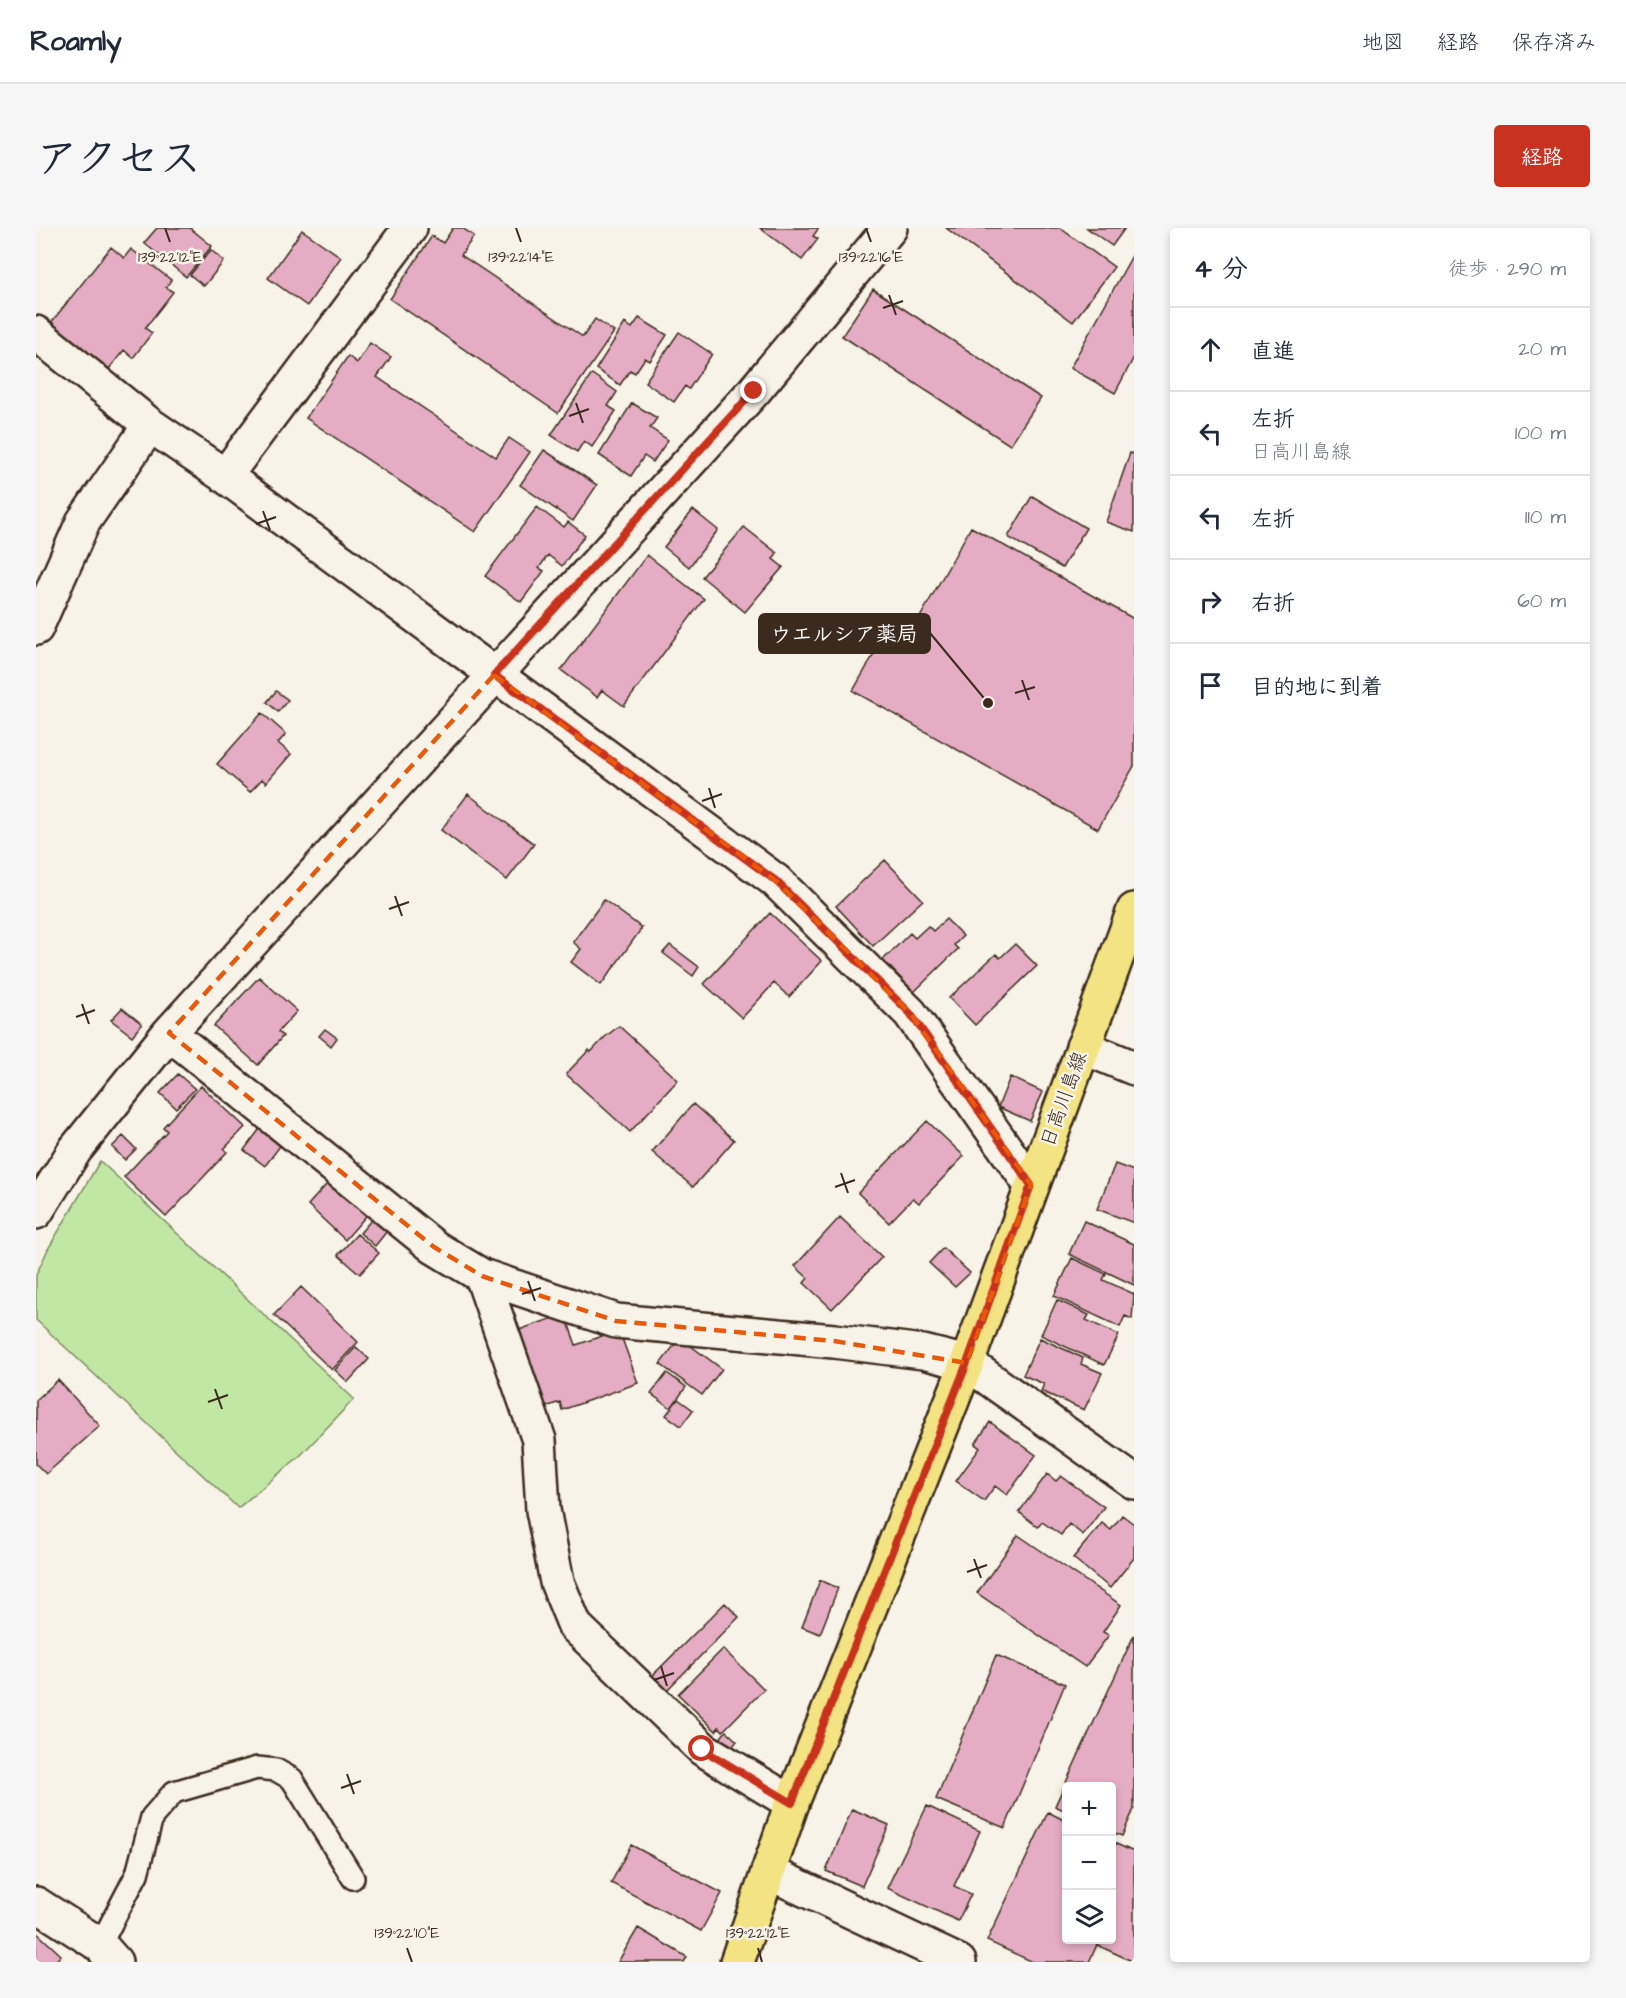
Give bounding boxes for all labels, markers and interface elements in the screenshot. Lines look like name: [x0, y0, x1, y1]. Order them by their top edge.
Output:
text: Roamly: [30, 22, 122, 61]
text: 地図: [1362, 28, 1404, 57]
text: 経路: [1437, 28, 1479, 57]
text: 保存済み: [1512, 28, 1596, 57]
button: 経路: [1494, 125, 1590, 187]
text: アクセス: [36, 131, 201, 189]
text: 139°22'12"E: [138, 247, 202, 268]
text: 139°22'14"E: [488, 247, 554, 268]
text: 139°22'16"E: [839, 247, 903, 268]
text: 4 分: [1194, 251, 1248, 287]
text: 徒歩 · 290 m: [1448, 255, 1566, 283]
icon: ahead: [1194, 333, 1227, 366]
text: 20 m: [1518, 335, 1566, 363]
text: 直進: [1251, 336, 1295, 367]
route end: [740, 377, 766, 403]
text: 左折: [1251, 404, 1295, 435]
icon: left: [1194, 417, 1227, 450]
text: 100 m: [1515, 419, 1566, 447]
text: 日高川島線: [1251, 438, 1351, 466]
icon: left: [1194, 501, 1227, 534]
text: 110 m: [1525, 503, 1566, 531]
text: 左折: [1251, 504, 1295, 535]
icon: right: [1194, 585, 1227, 618]
text: 60 m: [1517, 587, 1566, 615]
text: 右折: [1251, 588, 1295, 619]
callout: ウエルシア薬局: [759, 614, 930, 653]
text: ウエルシア薬局: [770, 620, 918, 649]
icon: arrive: [1194, 669, 1227, 702]
text: 目的地に到着: [1251, 672, 1383, 703]
street label: 日高川島線: [1034, 1048, 1094, 1151]
route start: [688, 1735, 714, 1761]
map controls: [1062, 1782, 1116, 1944]
button: +: [1062, 1782, 1116, 1836]
button: −: [1062, 1836, 1116, 1890]
button: layers: [1062, 1890, 1116, 1944]
text: 139°22'10"E: [375, 1923, 440, 1944]
text: 139°22'12"E: [726, 1923, 790, 1944]

